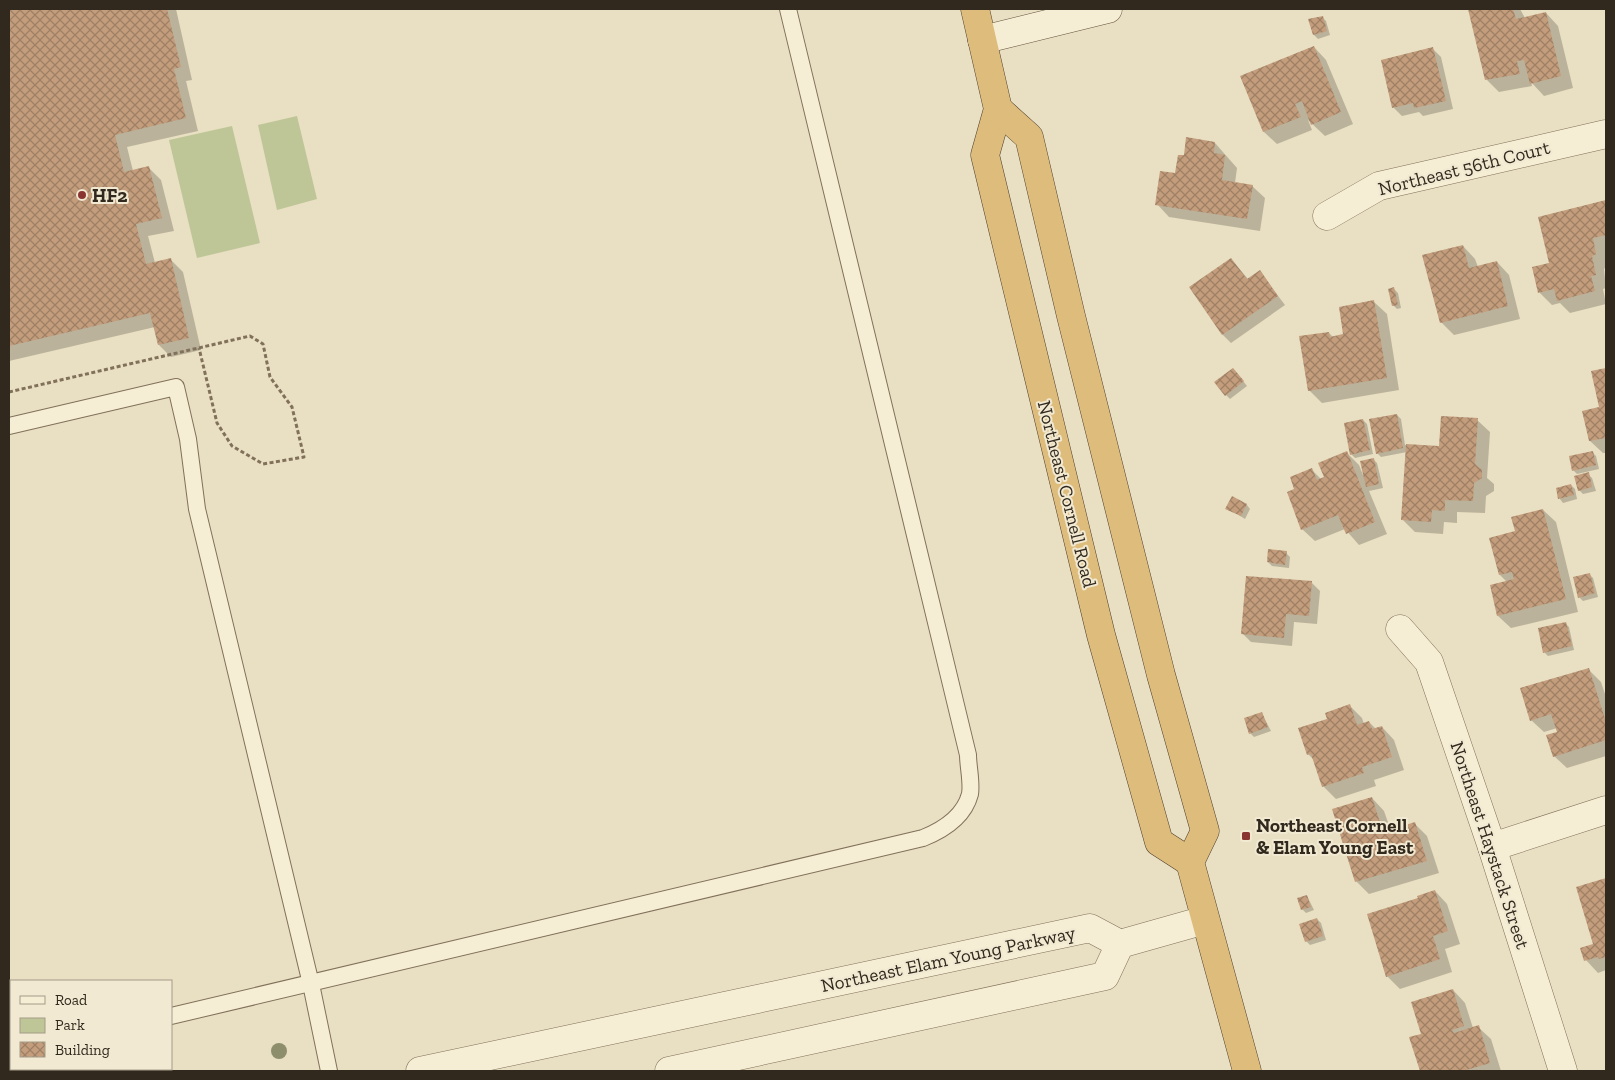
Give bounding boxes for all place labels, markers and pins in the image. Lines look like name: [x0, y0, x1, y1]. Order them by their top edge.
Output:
place label: HF2: [92, 184, 127, 207]
marker: HF2: [76, 189, 88, 201]
place label: Northeast Cornell & Elam Young East: [1256, 814, 1414, 859]
marker: Northeast Cornell & Elam Young East: [1240, 830, 1252, 842]

